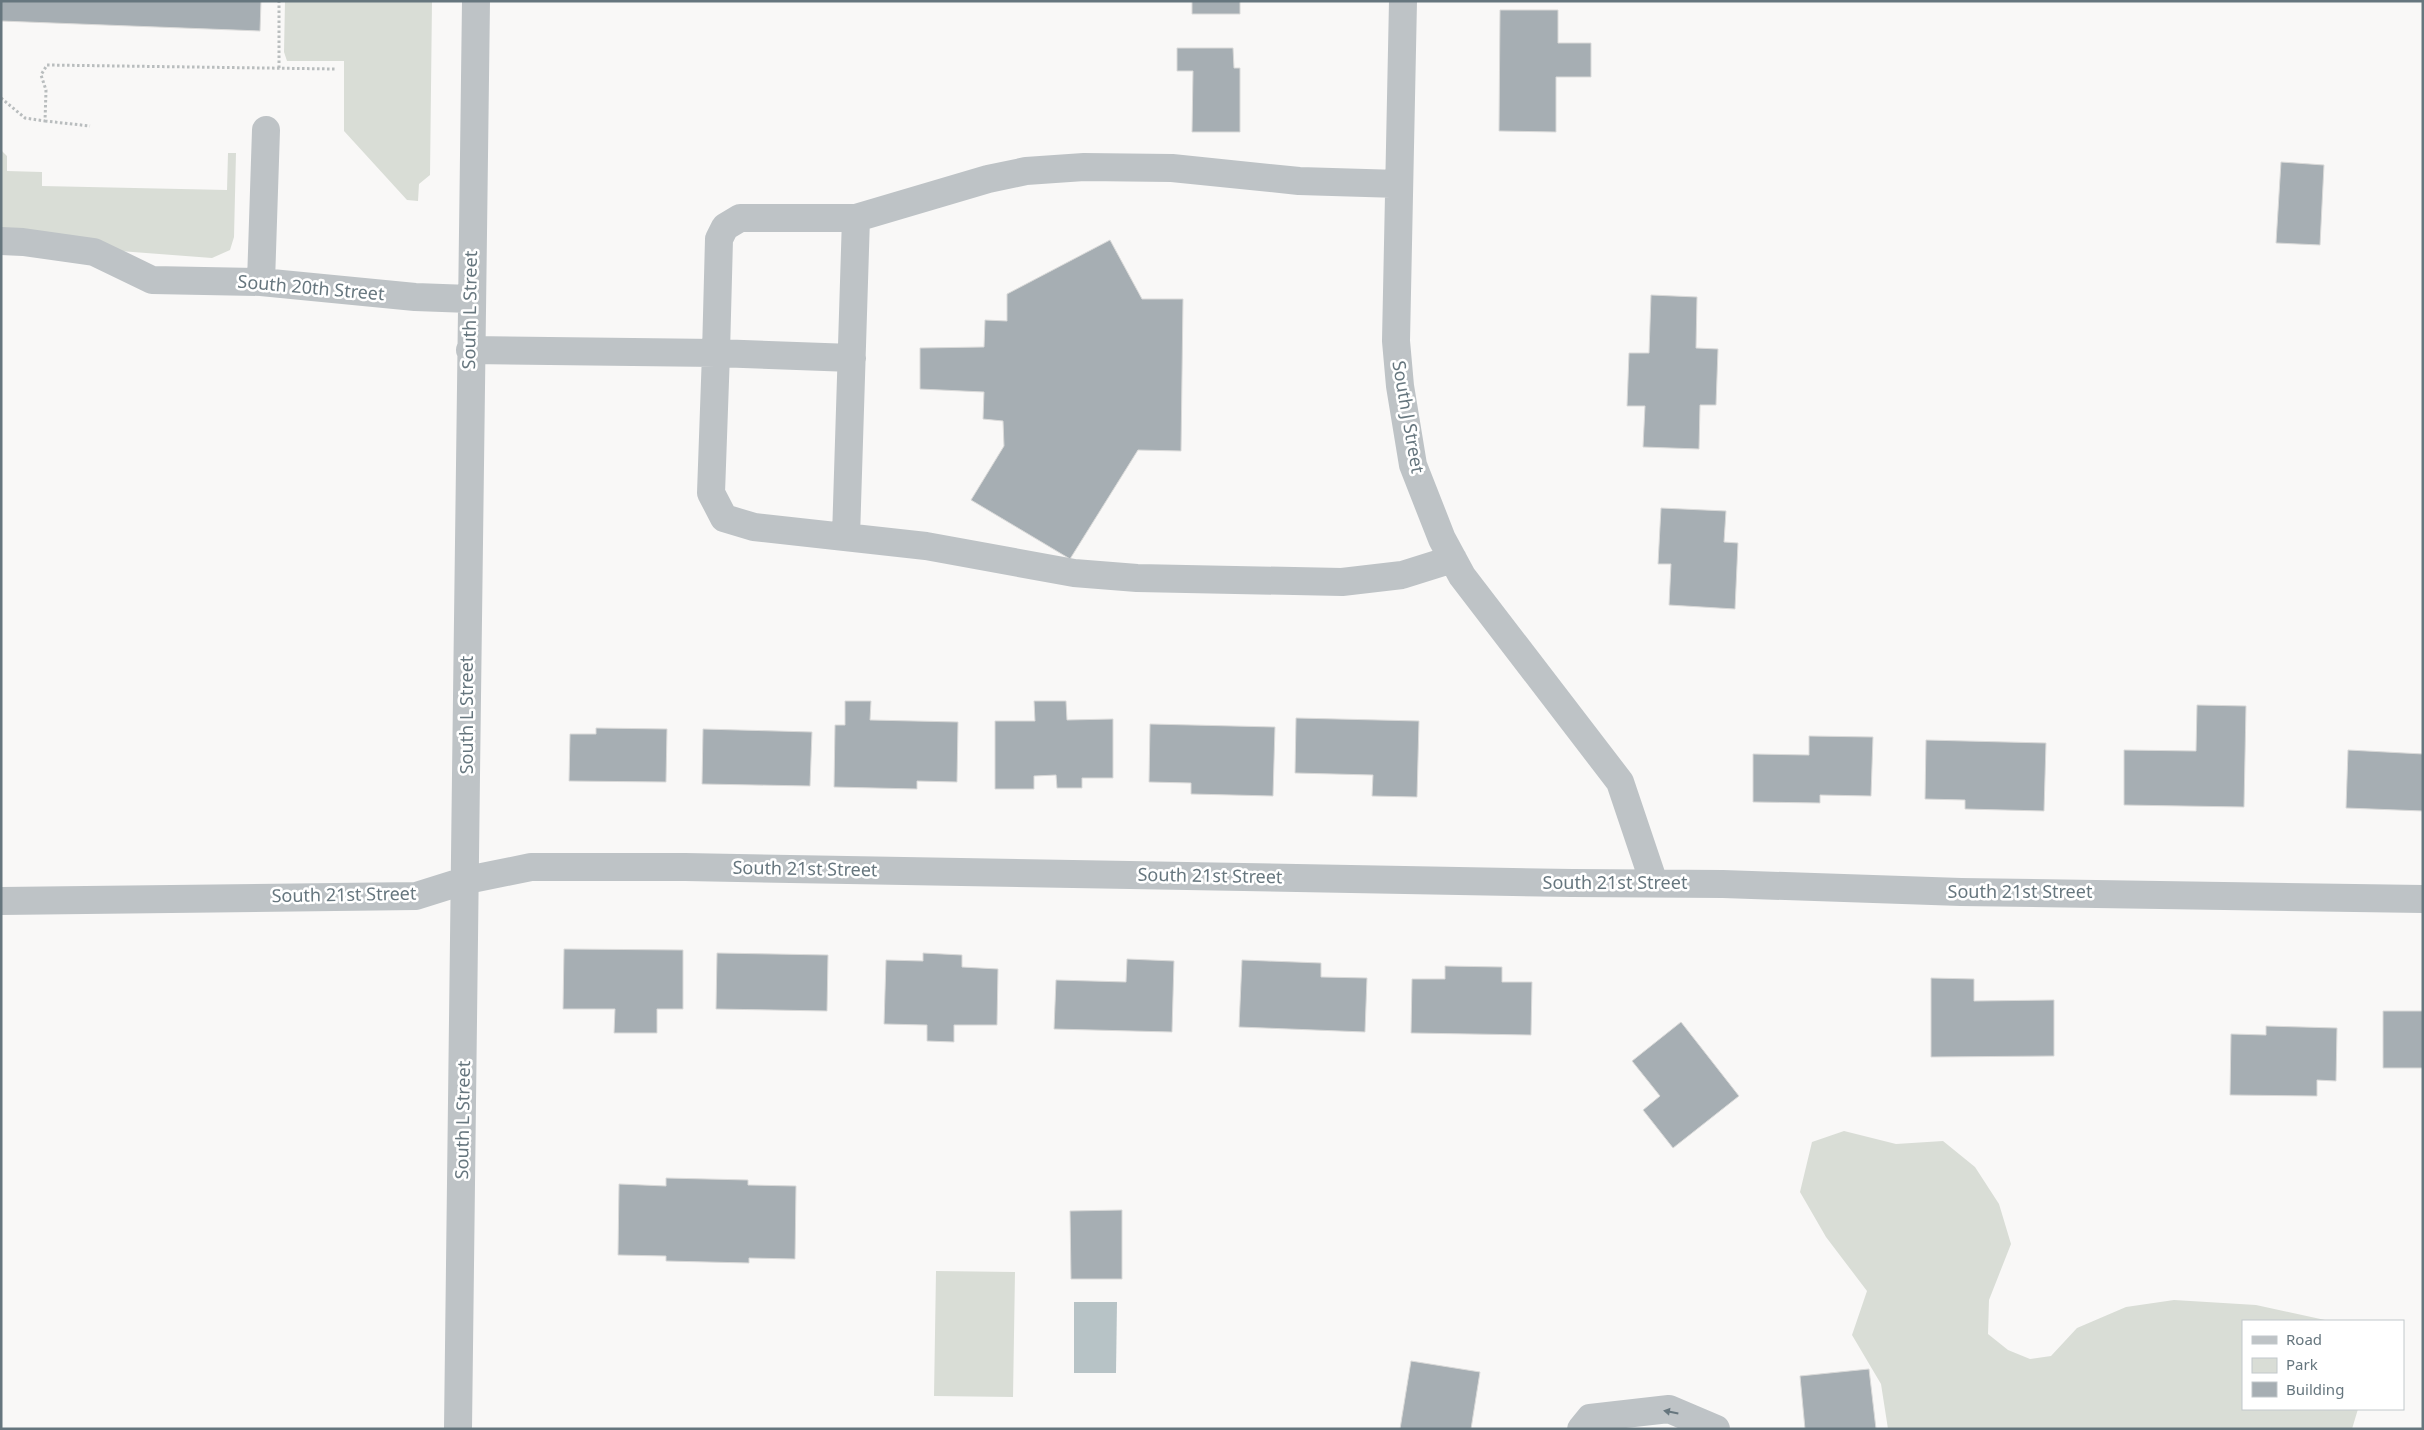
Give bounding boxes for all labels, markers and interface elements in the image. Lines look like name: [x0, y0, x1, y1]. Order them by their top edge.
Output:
street label: South L Street: [456, 250, 482, 369]
street label: South 20th Street: [237, 269, 386, 305]
street label: South J Street: [1387, 359, 1431, 476]
street label: South L Street: [454, 655, 478, 774]
street label: South 21st Street: [732, 855, 878, 881]
street label: South 21st Street: [1137, 862, 1283, 888]
street label: South 21st Street: [1543, 870, 1688, 894]
street label: South 21st Street: [1948, 879, 2093, 903]
street label: South 21st Street: [271, 881, 417, 907]
street label: South L Street: [449, 1060, 475, 1179]
legend: [2242, 1320, 2404, 1410]
text: Road: [2286, 1329, 2322, 1349]
text: Park: [2286, 1354, 2318, 1374]
text: Building: [2286, 1379, 2344, 1399]
one-way arrow: [1663, 1407, 1679, 1415]

